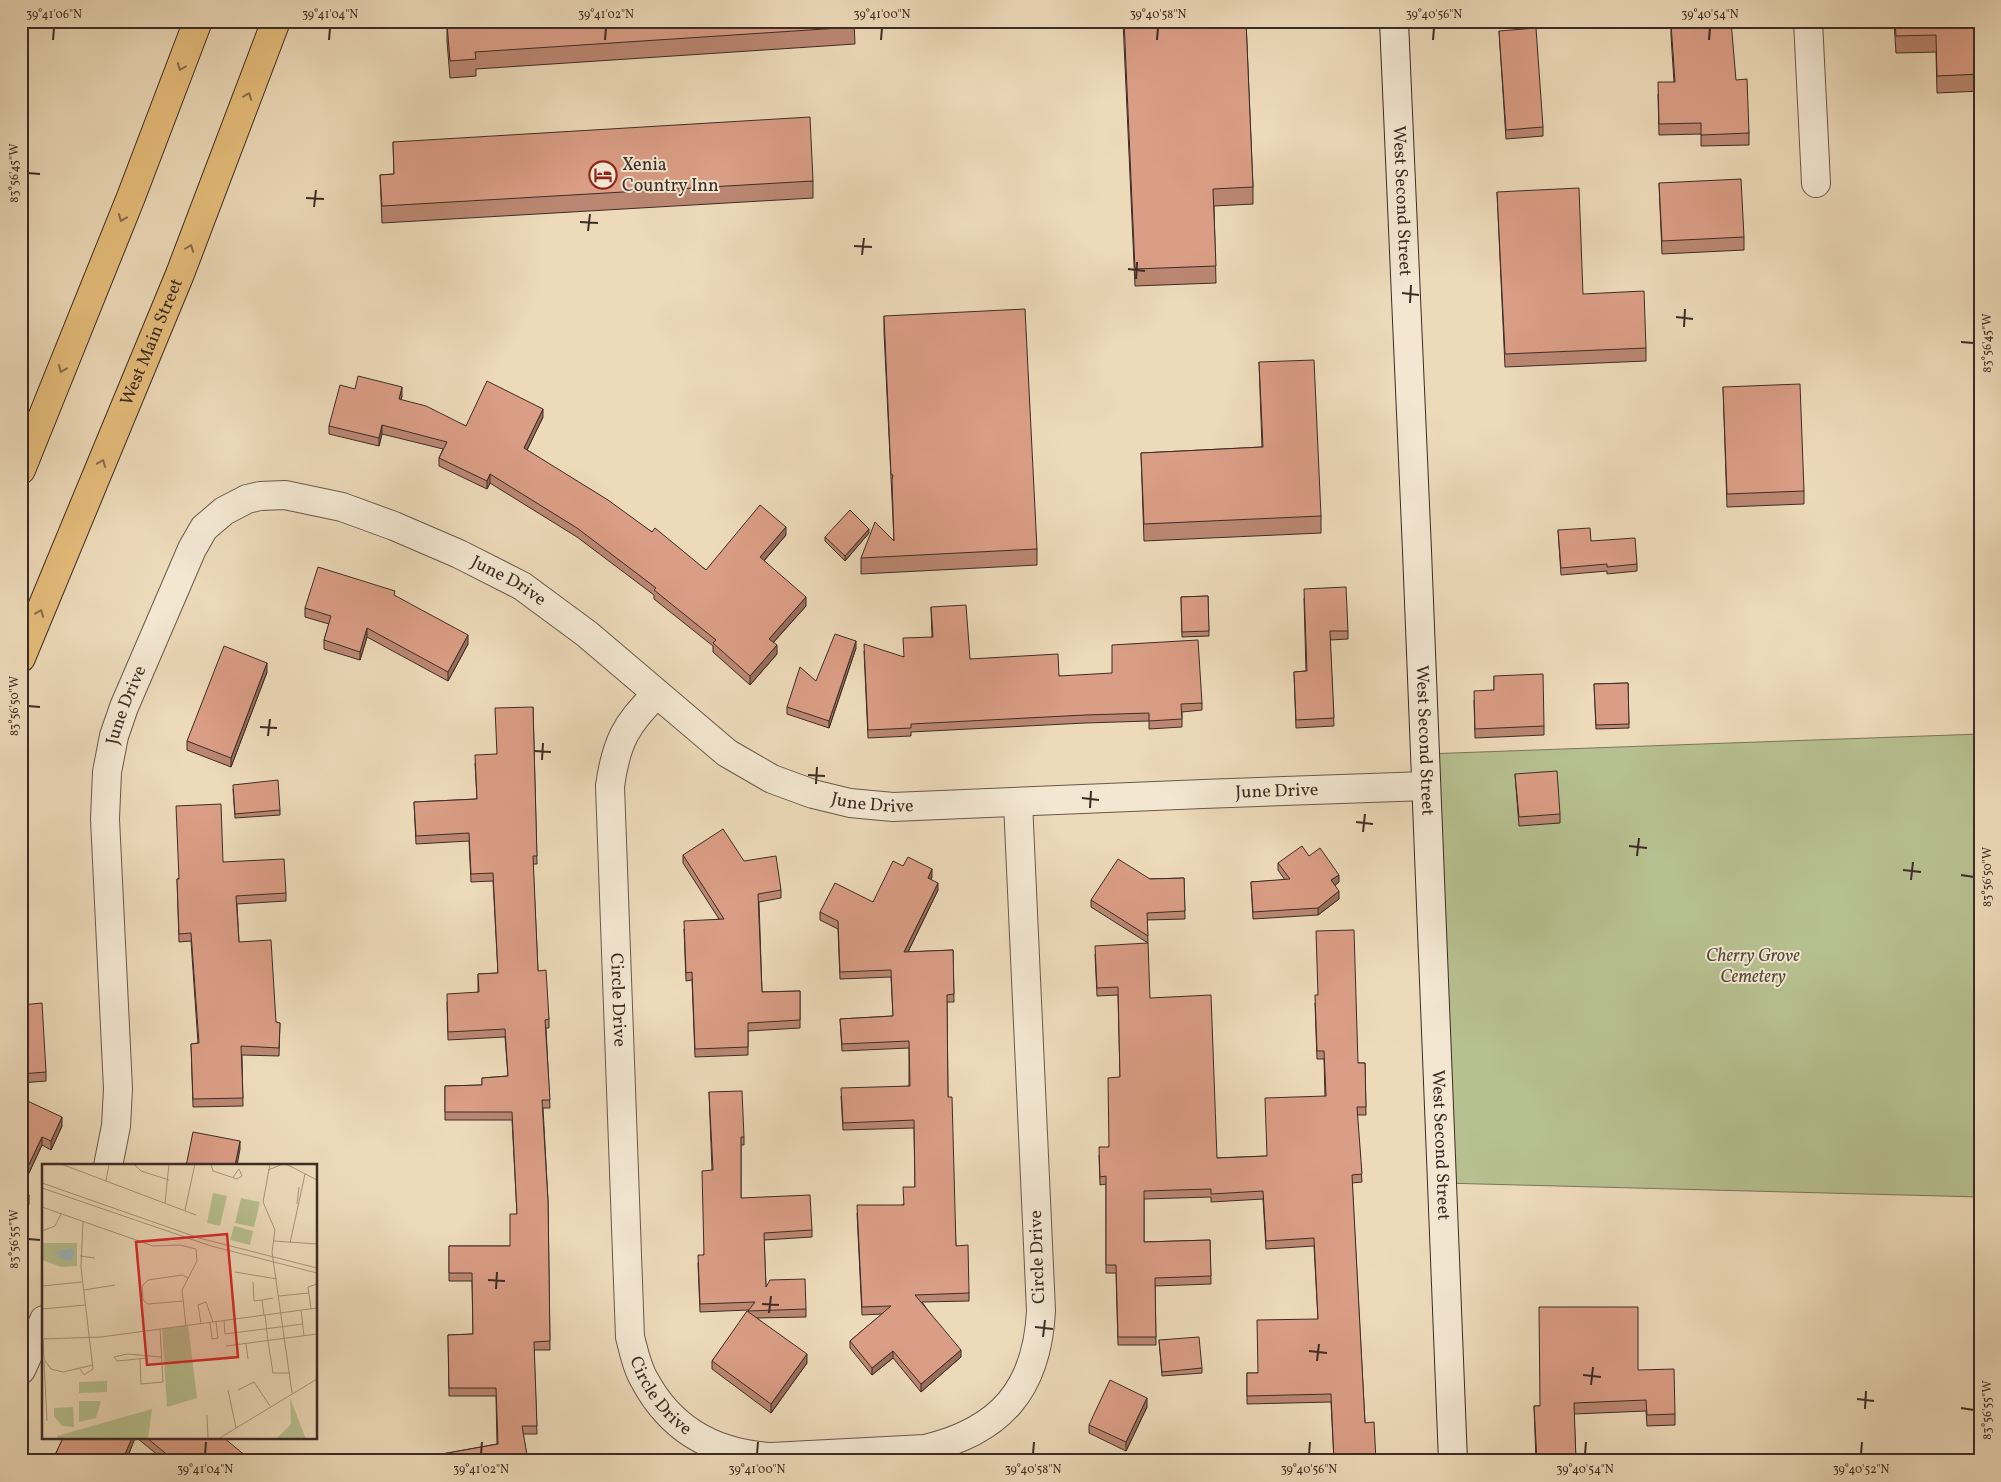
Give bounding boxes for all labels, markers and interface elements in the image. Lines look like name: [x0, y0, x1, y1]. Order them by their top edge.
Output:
text: 39°41'06"N: [26, 7, 82, 23]
text: 39°41'04"N: [302, 7, 358, 23]
text: 39°41'02"N: [578, 7, 634, 23]
text: 39°41'00"N: [854, 7, 911, 23]
text: 39°40'58"N: [1130, 7, 1186, 23]
text: 39°40'56"N: [1406, 7, 1462, 23]
text: 39°40'54"N: [1681, 7, 1739, 23]
one-way arrow: [176, 62, 187, 71]
one-way arrow: [242, 92, 252, 101]
street label: West Second Street: [1386, 125, 1418, 277]
text: 83°56'45"W: [7, 143, 23, 203]
place label: Xenia Country Inn: [622, 153, 719, 199]
hotel icon: Xenia Country Inn: [588, 160, 618, 190]
one-way arrow: [118, 213, 128, 222]
one-way arrow: [184, 244, 194, 253]
street label: West Main Street: [114, 275, 189, 409]
text: 83°56'45"W: [1980, 313, 1996, 373]
one-way arrow: [58, 364, 68, 373]
one-way arrow: [96, 459, 106, 468]
street label: June Drive: [467, 550, 551, 612]
one-way arrow: [34, 609, 44, 618]
street label: June Drive: [100, 662, 153, 747]
street label: West Second Street: [1409, 665, 1440, 816]
text: 83°56'50"W: [7, 676, 23, 736]
street label: June Drive: [1235, 777, 1319, 805]
street label: June Drive: [828, 786, 914, 820]
text: 83°56'50"W: [1980, 847, 1996, 907]
park label: Cherry Grove Cemetery: [1706, 944, 1800, 990]
street label: Circle Drive: [604, 952, 632, 1047]
street label: West Second Street: [1425, 1069, 1456, 1221]
inset map: [42, 1164, 318, 1440]
text: 83°56'55"W: [7, 1209, 23, 1269]
street label: Circle Drive: [1024, 1210, 1052, 1304]
street label: Circle Drive: [623, 1353, 697, 1442]
text: 83°56'55"W: [1980, 1380, 1996, 1440]
text: 39°41'04"N: [177, 1462, 233, 1478]
text: 39°41'02"N: [453, 1462, 509, 1478]
text: 39°41'00"N: [729, 1462, 786, 1478]
text: 39°40'58"N: [1005, 1462, 1061, 1478]
text: 39°40'56"N: [1281, 1462, 1337, 1478]
text: 39°40'54"N: [1556, 1462, 1614, 1478]
text: 39°40'52"N: [1833, 1462, 1889, 1478]

